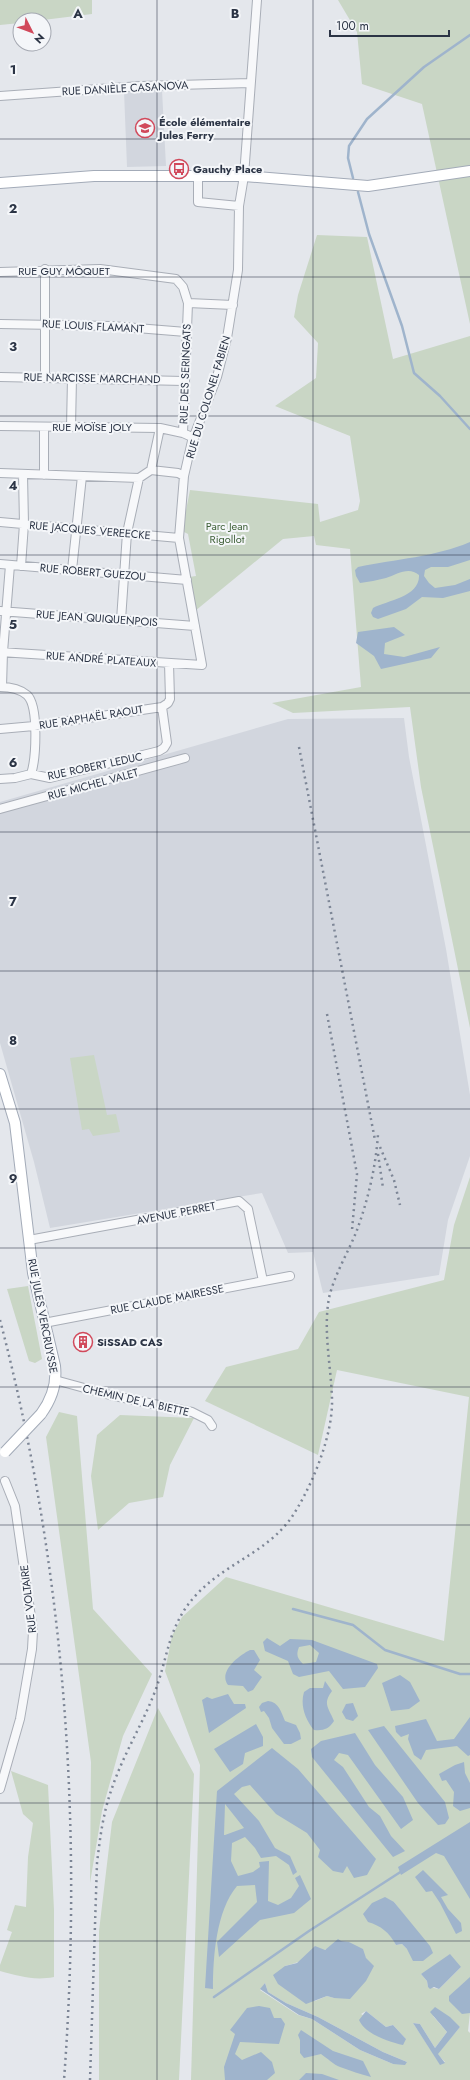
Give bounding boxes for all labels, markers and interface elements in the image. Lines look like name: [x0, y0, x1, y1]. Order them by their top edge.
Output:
text: A: [72, 4, 83, 23]
text: B: [231, 4, 240, 23]
north arrow: [12, 12, 52, 52]
scale bar: [330, 12, 449, 38]
text: 100 m: [336, 17, 369, 35]
text: N: [31, 30, 48, 47]
text: 1: [10, 60, 16, 79]
street label: RUE DANIÈLE CASANOVA: [61, 77, 189, 99]
place label: École élémentaire Jules Ferry: [157, 114, 250, 143]
school or university icon: École élémentaire Jules Ferry: [134, 117, 156, 139]
bus stop icon: Gauchy Place: [168, 158, 190, 180]
place label: Gauchy Place: [193, 161, 262, 177]
text: 2: [9, 199, 17, 218]
street label: RUE GUY MÔQUET: [18, 263, 110, 279]
street label: RUE LOUIS FLAMANT: [41, 315, 145, 337]
street label: RUE DES SERINGATS: [175, 323, 195, 425]
street label: RUE DU COLONEL FABIEN: [182, 334, 234, 460]
text: 3: [9, 337, 17, 356]
street label: RUE NARCISSE MARCHAND: [23, 369, 161, 387]
street label: RUE MOÏSE JOLY: [52, 419, 133, 435]
text: 4: [8, 476, 18, 495]
street label: RUE JACQUES VEREECKE: [29, 517, 151, 543]
park label: Parc Jean Rigollot: [206, 518, 248, 547]
street label: RUE ROBERT GUEZOU: [39, 559, 147, 585]
street label: RUE JEAN QUIQUENPOIS: [36, 606, 158, 630]
text: 5: [9, 615, 17, 634]
street label: RUE ANDRÉ PLATEAUX: [45, 647, 157, 671]
street label: RUE RAPHAËL RAOUT: [38, 701, 144, 733]
street label: RUE ROBERT LEDUC: [46, 748, 144, 784]
text: 6: [9, 753, 18, 772]
street label: RUE MICHEL VALET: [46, 764, 140, 804]
text: 7: [9, 892, 17, 911]
text: 8: [9, 1031, 17, 1050]
text: 9: [9, 1169, 18, 1188]
street label: AVENUE PERRET: [135, 1198, 217, 1228]
street label: RUE JULES VERCRUYSSE: [24, 1257, 62, 1375]
street label: RUE CLAUDE MAIRESSE: [109, 1280, 225, 1318]
building icon: SiSSAD CAS: [72, 1331, 94, 1353]
place label: SiSSAD CAS: [97, 1334, 163, 1350]
street label: CHEMIN DE LA BIETTE: [81, 1380, 191, 1420]
street label: RUE VOLTAIRE: [16, 1564, 40, 1634]

